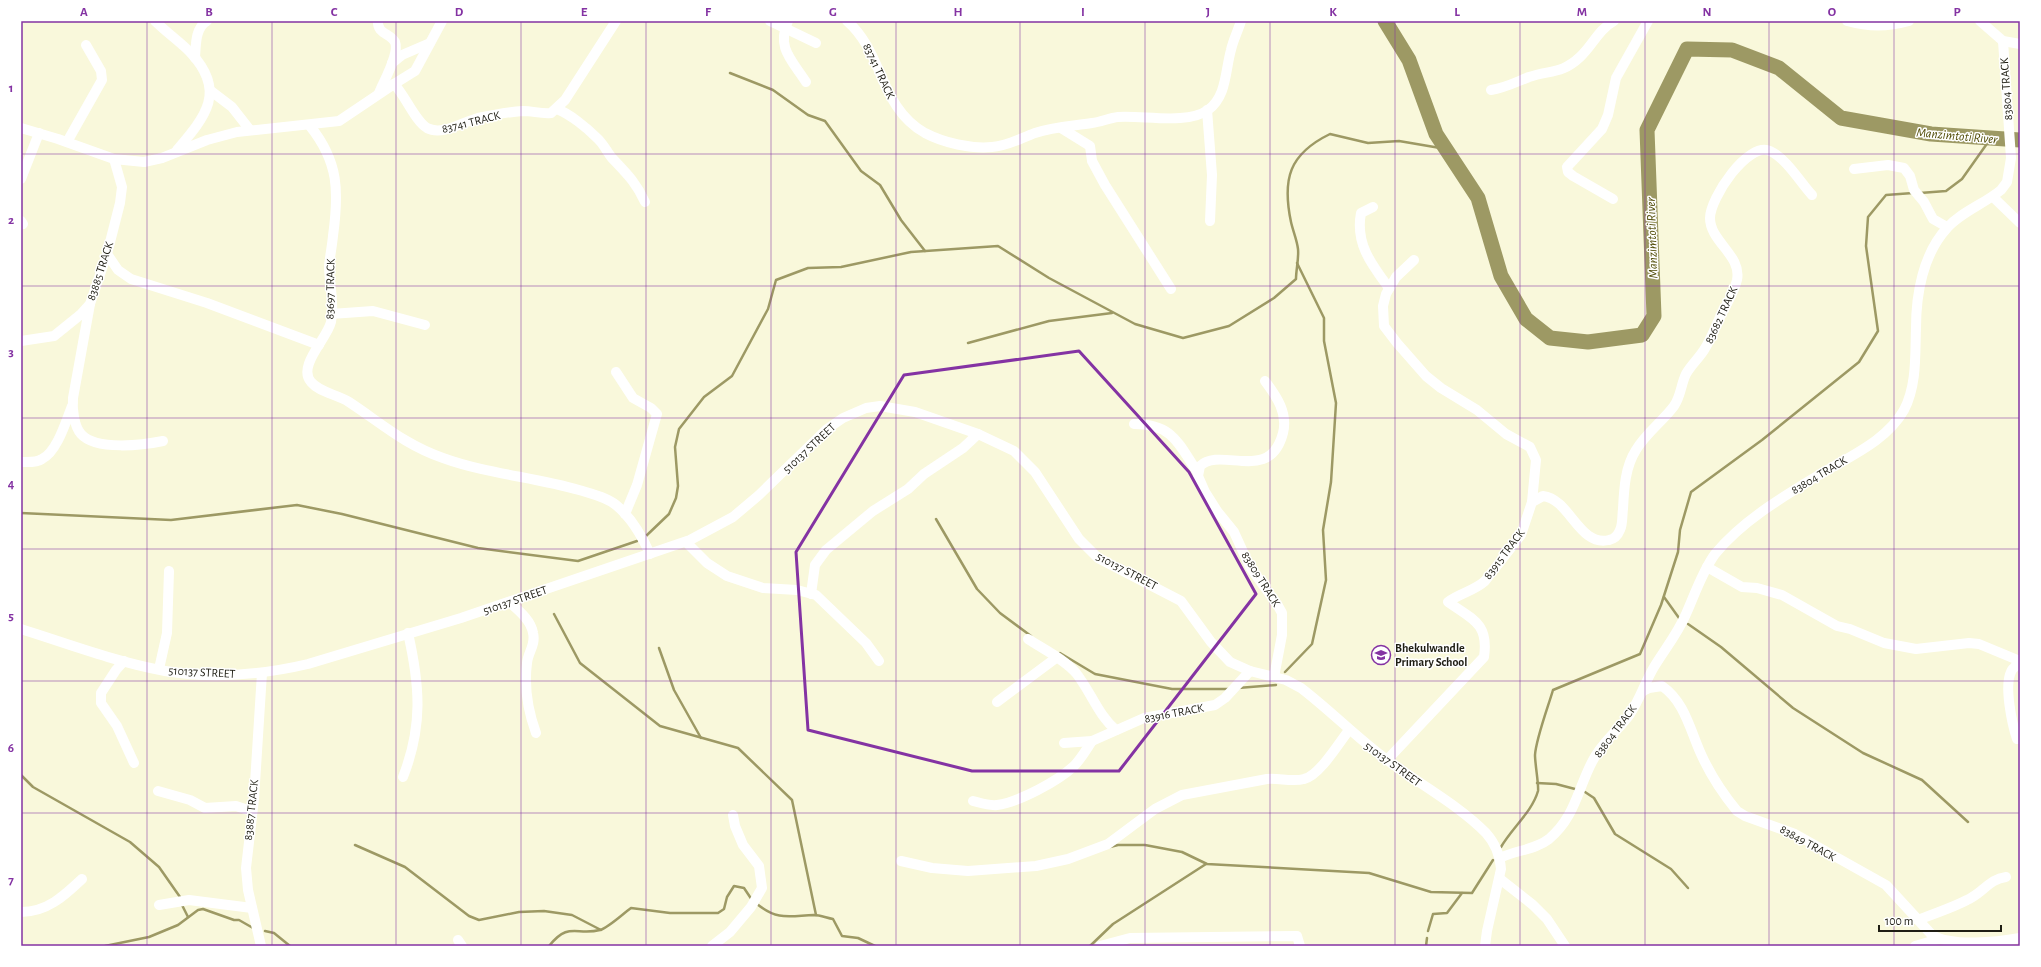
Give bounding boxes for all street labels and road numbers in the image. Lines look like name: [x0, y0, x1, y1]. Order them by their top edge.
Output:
street label: 83741 TRACK: [861, 41, 897, 101]
street label: 83804 TRACK: [1998, 57, 2014, 121]
street label: 83741 TRACK: [441, 109, 502, 135]
street label: 83885 TRACK: [85, 240, 115, 302]
street label: 83697 TRACK: [323, 258, 337, 320]
street label: 83682 TRACK: [1703, 284, 1740, 345]
street label: 510137 STREET: [780, 421, 838, 475]
street label: 83804 TRACK: [1789, 454, 1849, 496]
street label: 83915 TRACK: [1481, 526, 1527, 581]
street label: 83809 TRACK: [1239, 549, 1283, 609]
street label: 510137 STREET: [1095, 550, 1159, 592]
street label: 510137 STREET: [481, 583, 549, 617]
street label: 510137 STREET: [168, 664, 236, 680]
street label: 83916 TRACK: [1143, 701, 1205, 725]
street label: 83804 TRACK: [1591, 702, 1639, 760]
street label: 510137 STREET: [1362, 739, 1424, 789]
street label: 83887 TRACK: [242, 779, 260, 841]
street label: 83849 TRACK: [1778, 823, 1838, 863]

